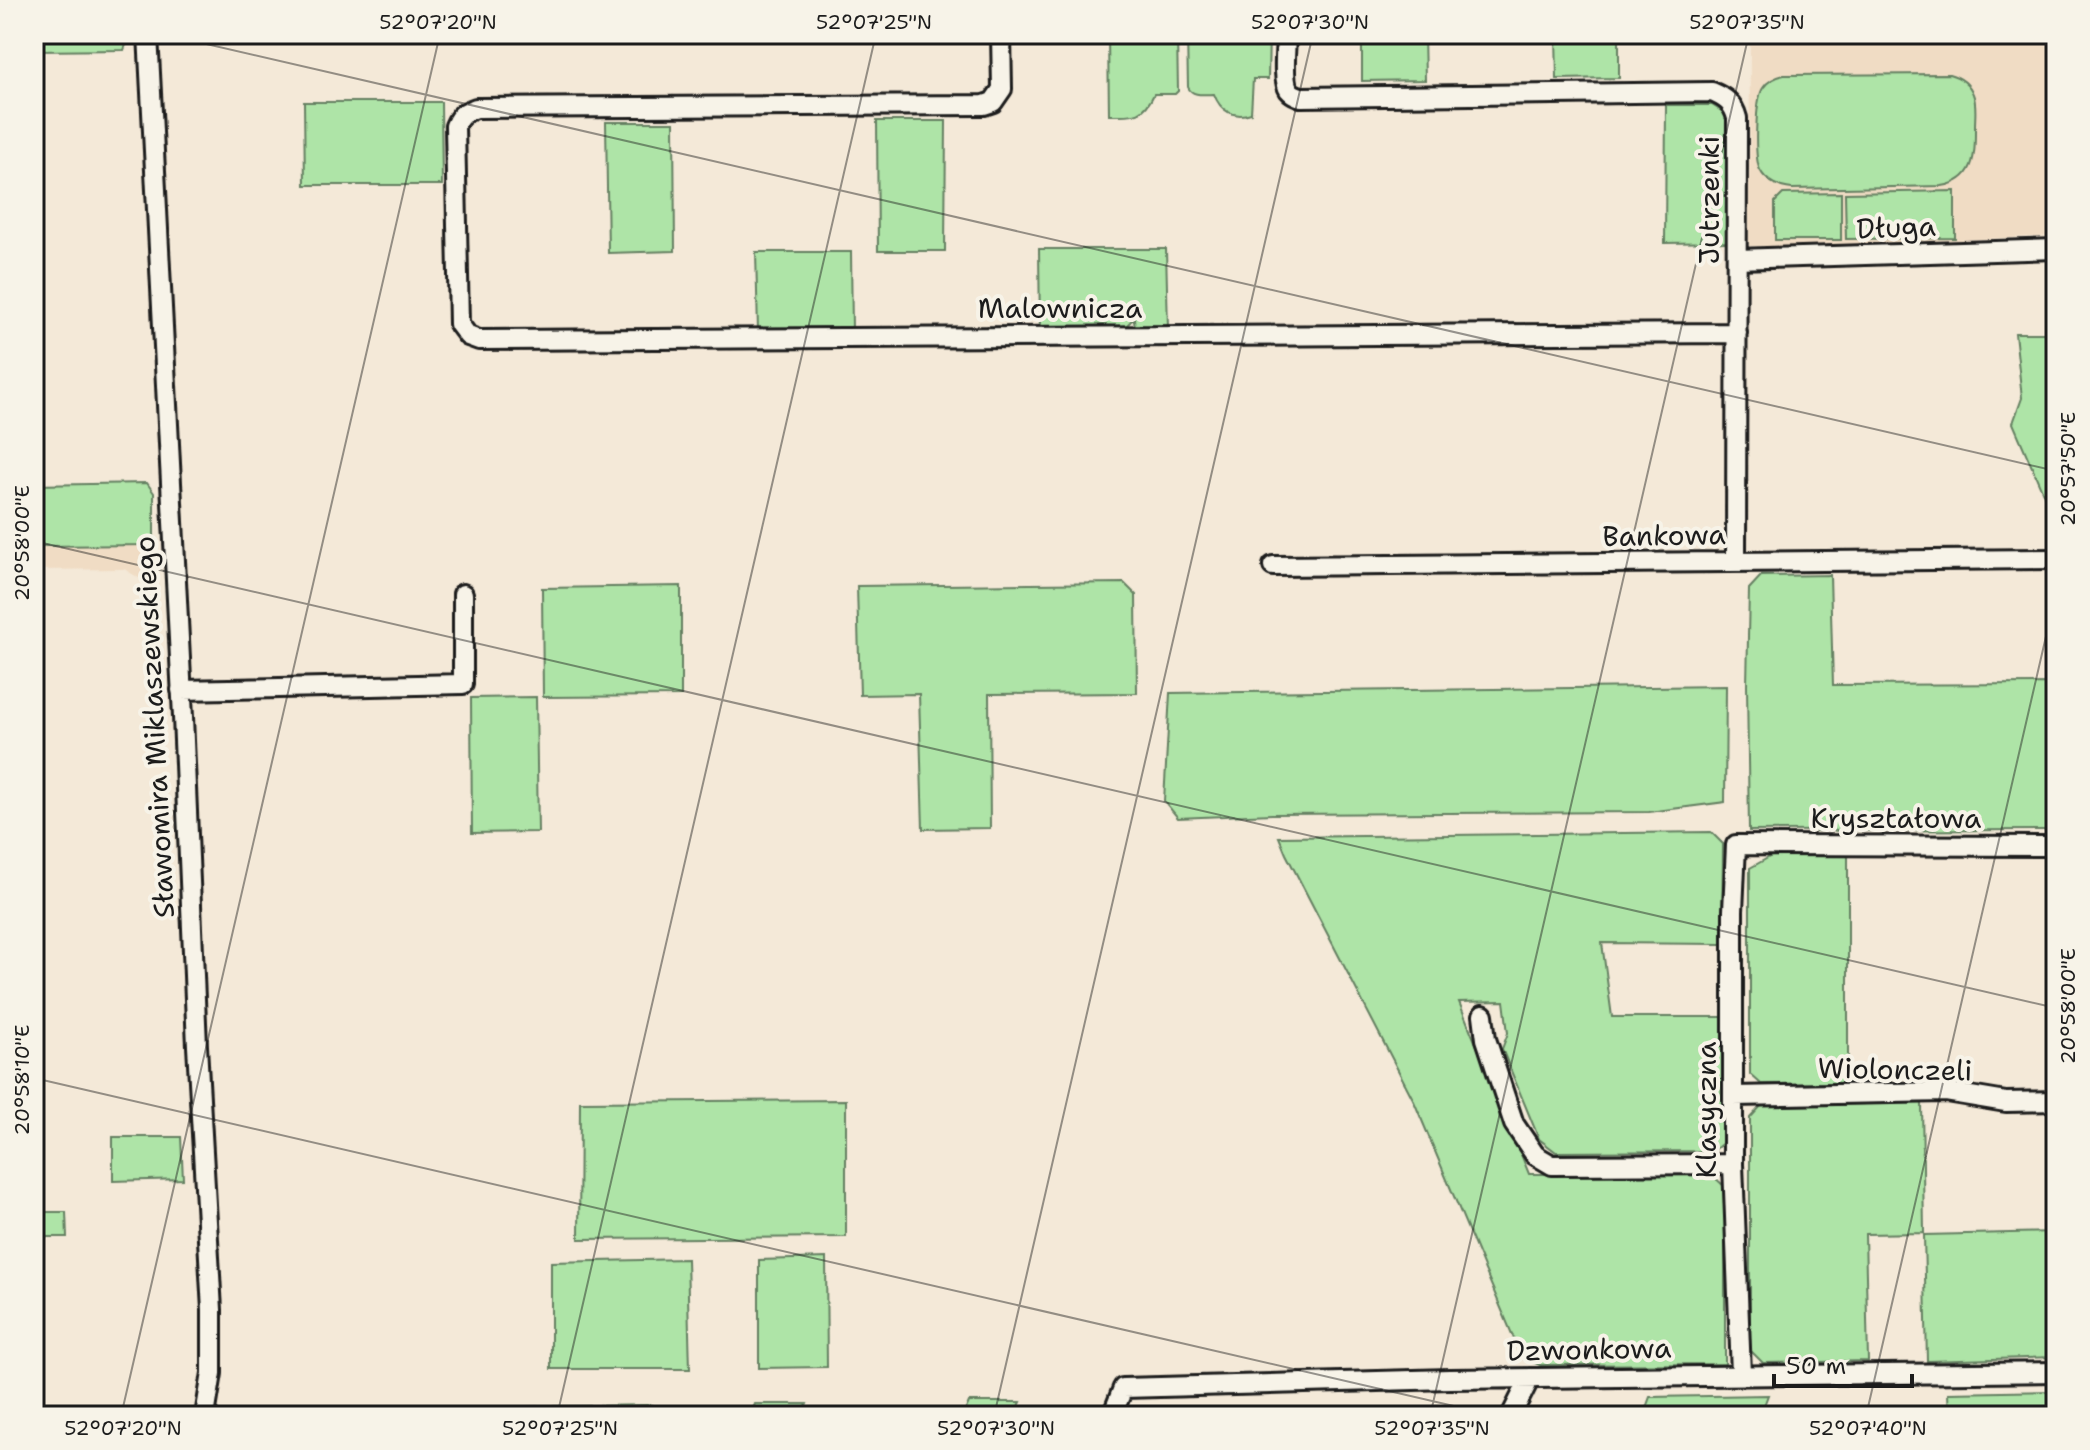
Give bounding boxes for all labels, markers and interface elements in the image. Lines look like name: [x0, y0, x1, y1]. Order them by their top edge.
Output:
text: 52°07'20"N: [379, 9, 497, 35]
text: 52°07'25"N: [816, 9, 932, 35]
text: 52°07'30"N: [1251, 9, 1369, 35]
text: 52°07'35"N: [1689, 9, 1805, 35]
street label: Jutrzenki: [1690, 136, 1728, 264]
street label: Długa: [1856, 207, 1936, 247]
street label: Malownicza: [978, 289, 1142, 327]
text: 20°57'50"E: [2055, 412, 2081, 526]
text: 20°58'00"E: [9, 485, 35, 601]
street label: Bankowa: [1602, 515, 1726, 555]
street label: Sławomira Miklaszewskiego: [125, 535, 183, 919]
street label: Kryształowa: [1811, 799, 1981, 837]
text: 20°58'00"E: [2055, 948, 2081, 1064]
text: 20°58'10"E: [9, 1025, 35, 1135]
street label: Klasyczna: [1687, 1042, 1725, 1178]
street label: Wiolonczeli: [1817, 1049, 1973, 1089]
street label: Dzwonkowa: [1506, 1329, 1672, 1369]
scale bar: [1774, 1338, 1912, 1388]
text: 50 m: [1786, 1350, 1846, 1382]
text: 52°07'20"N: [64, 1415, 182, 1441]
text: 52°07'25"N: [502, 1415, 618, 1441]
text: 52°07'30"N: [937, 1415, 1055, 1441]
text: 52°07'35"N: [1374, 1415, 1490, 1441]
text: 52°07'40"N: [1809, 1415, 1927, 1441]

